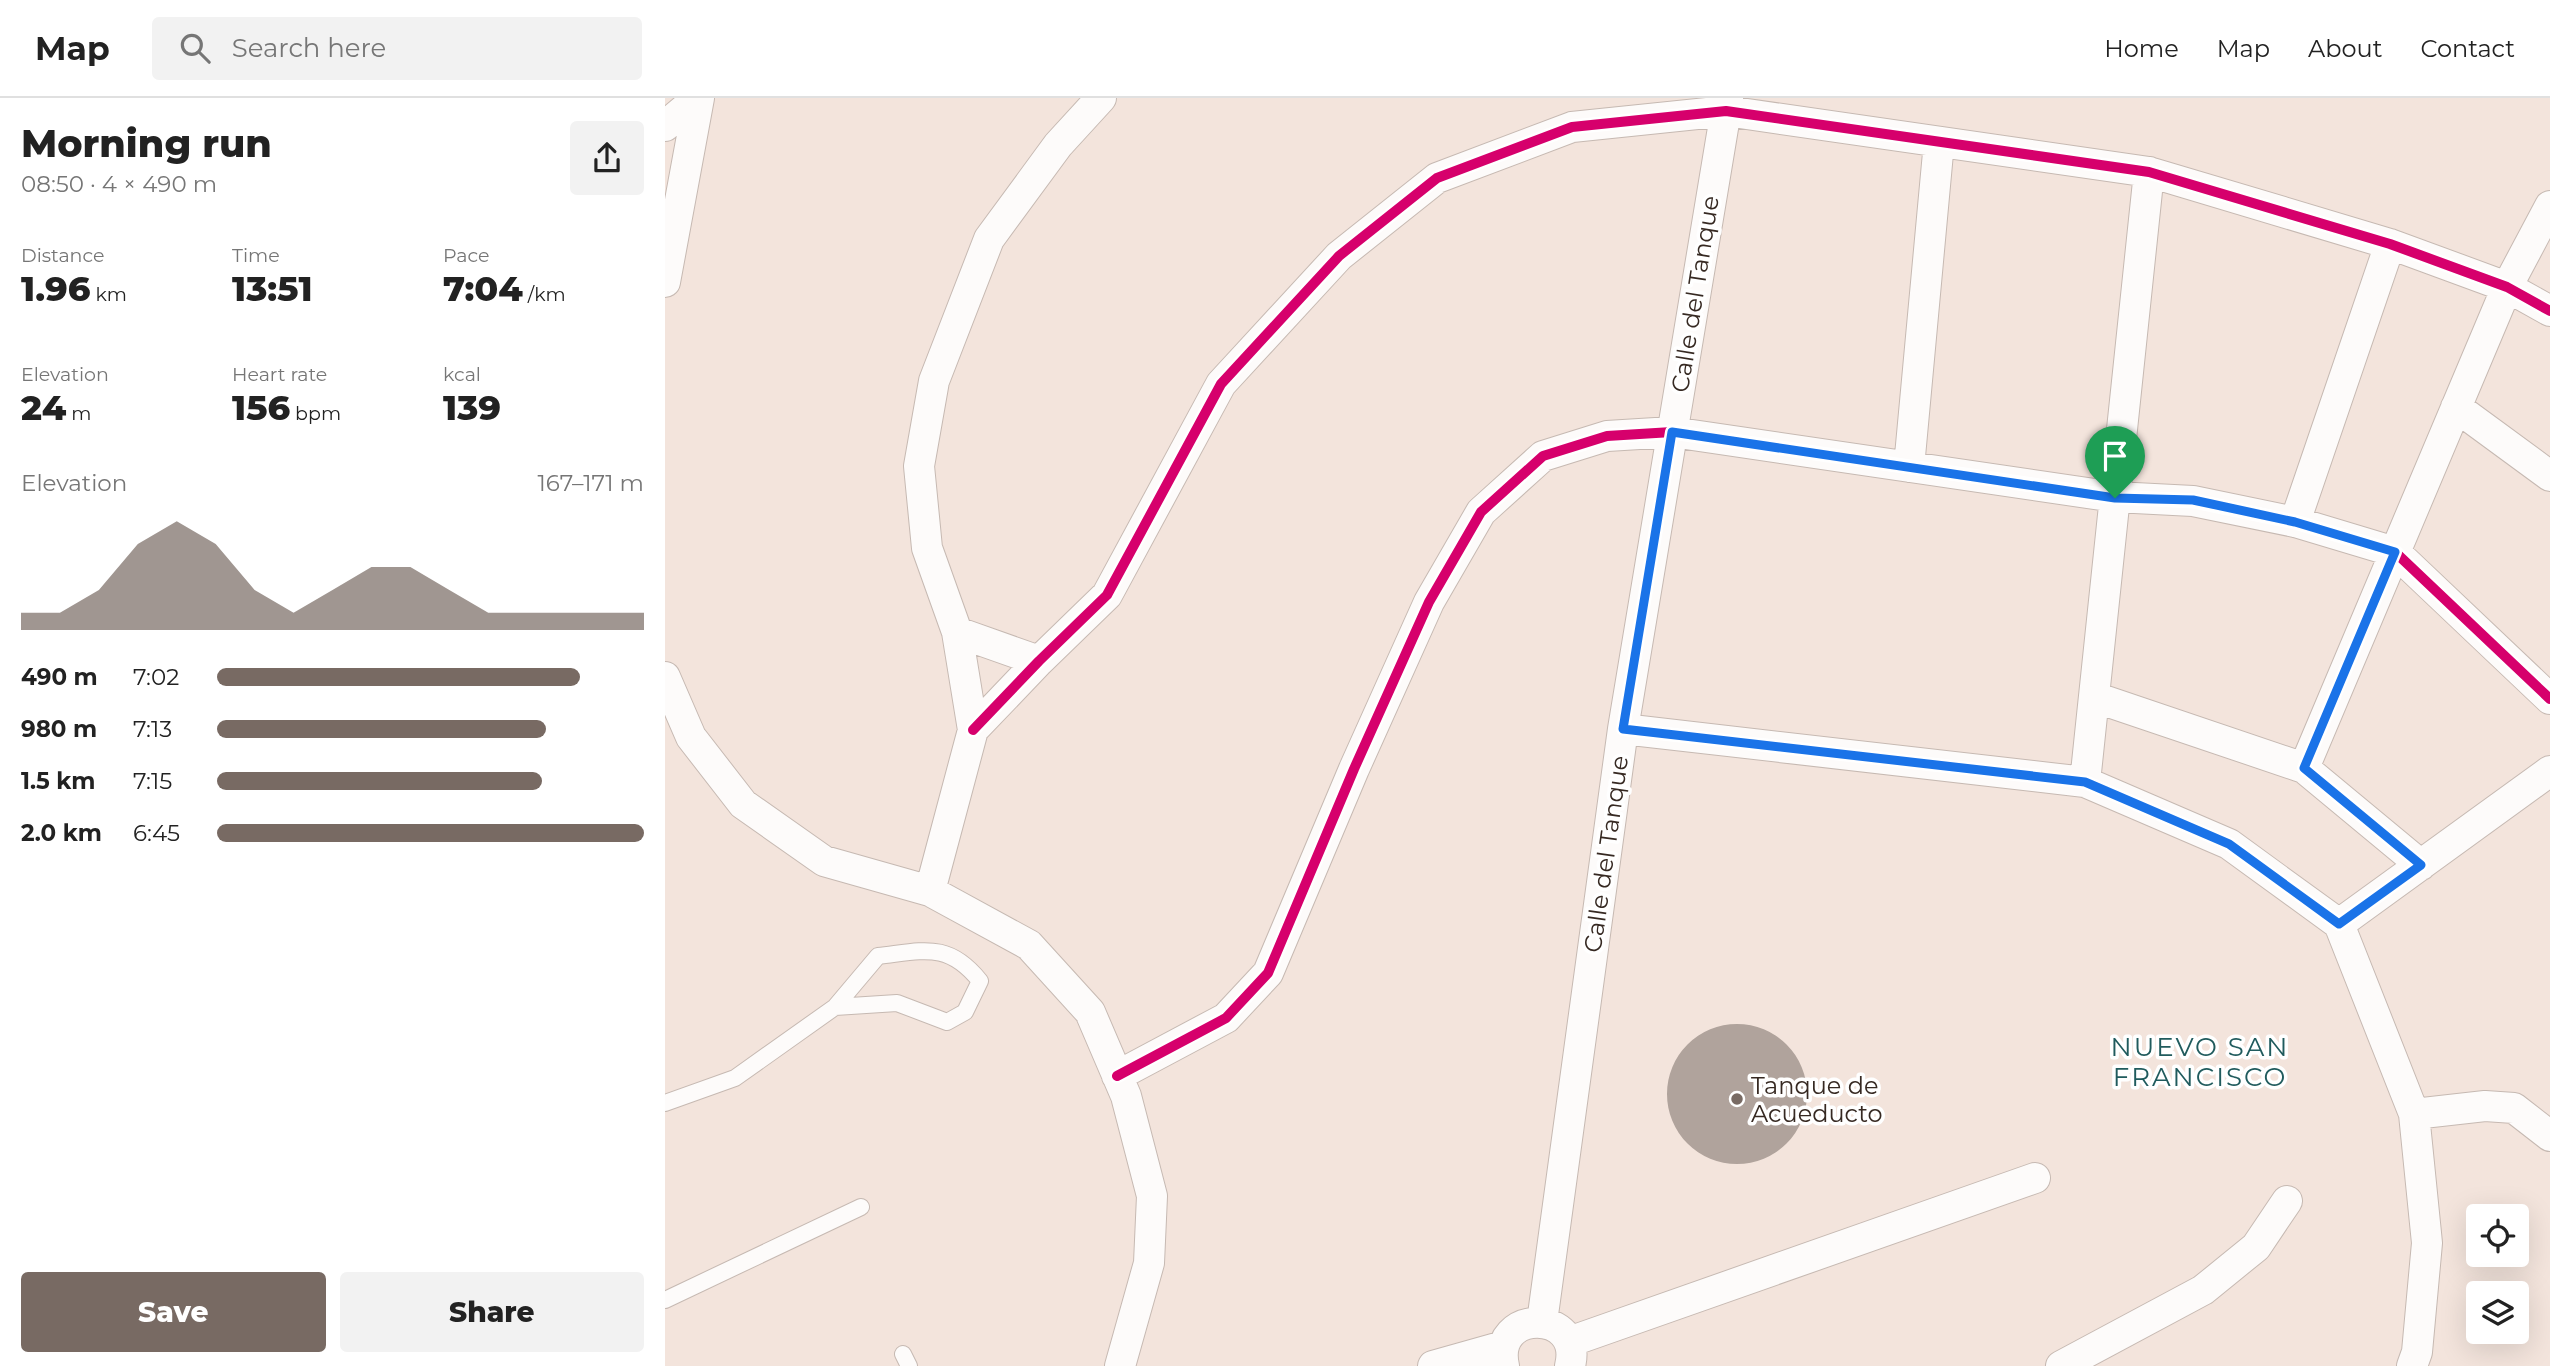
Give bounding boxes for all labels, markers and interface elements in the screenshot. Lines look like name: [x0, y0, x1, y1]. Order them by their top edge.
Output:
search box: [152, 17, 642, 80]
text: Map: [35, 28, 110, 68]
icon: search: [176, 29, 214, 67]
text: Search here: [232, 32, 386, 64]
text: Home: [2104, 34, 2179, 63]
text: Map: [2217, 34, 2270, 63]
text: About: [2308, 34, 2382, 63]
text: Contact: [2420, 34, 2515, 63]
text: Morning run: [21, 120, 272, 167]
button: share: [570, 121, 644, 195]
text: 08:50 · 4 × 490 m: [21, 170, 217, 198]
street label: Calle del Tanque: [1665, 194, 1725, 394]
text: Distance: [21, 244, 104, 267]
text: Time: [232, 244, 280, 267]
text: Pace: [443, 244, 490, 267]
text: 1.96: [21, 267, 91, 310]
text: 13:51: [232, 267, 313, 310]
text: 7:04: [443, 267, 523, 310]
text: km: [91, 283, 127, 306]
text: /km: [523, 283, 566, 306]
text: Elevation: [21, 363, 109, 386]
text: Heart rate: [232, 363, 327, 386]
text: kcal: [443, 363, 481, 386]
text: 24: [21, 386, 66, 429]
text: 156: [232, 386, 290, 429]
text: 139: [443, 386, 501, 429]
text: m: [66, 402, 91, 425]
text: bpm: [290, 402, 341, 425]
pin: [2085, 426, 2145, 498]
icon: arrive: [2096, 437, 2134, 475]
text: Elevation: [21, 469, 127, 497]
text: 167–171 m: [538, 469, 644, 497]
text: 490 m: [21, 663, 98, 691]
text: 7:02: [133, 663, 179, 691]
text: 980 m: [21, 715, 97, 743]
text: 7:13: [133, 715, 172, 743]
street label: Calle del Tanque: [1578, 754, 1634, 954]
text: 1.5 km: [21, 767, 95, 795]
text: 7:15: [133, 767, 172, 795]
text: 2.0 km: [21, 819, 102, 847]
text: 6:45: [133, 819, 180, 847]
district label: NUEVO SAN FRANCISCO: [2111, 1031, 2289, 1093]
place label: Tanque de Acueducto: [1751, 1071, 1883, 1128]
marker: Tanque de Acueducto: [1729, 1091, 1745, 1107]
map controls: [2466, 1204, 2529, 1344]
button: locate: [2466, 1204, 2529, 1267]
button: Save: [21, 1272, 326, 1352]
button: Share: [340, 1272, 644, 1352]
button: layers: [2466, 1281, 2529, 1344]

